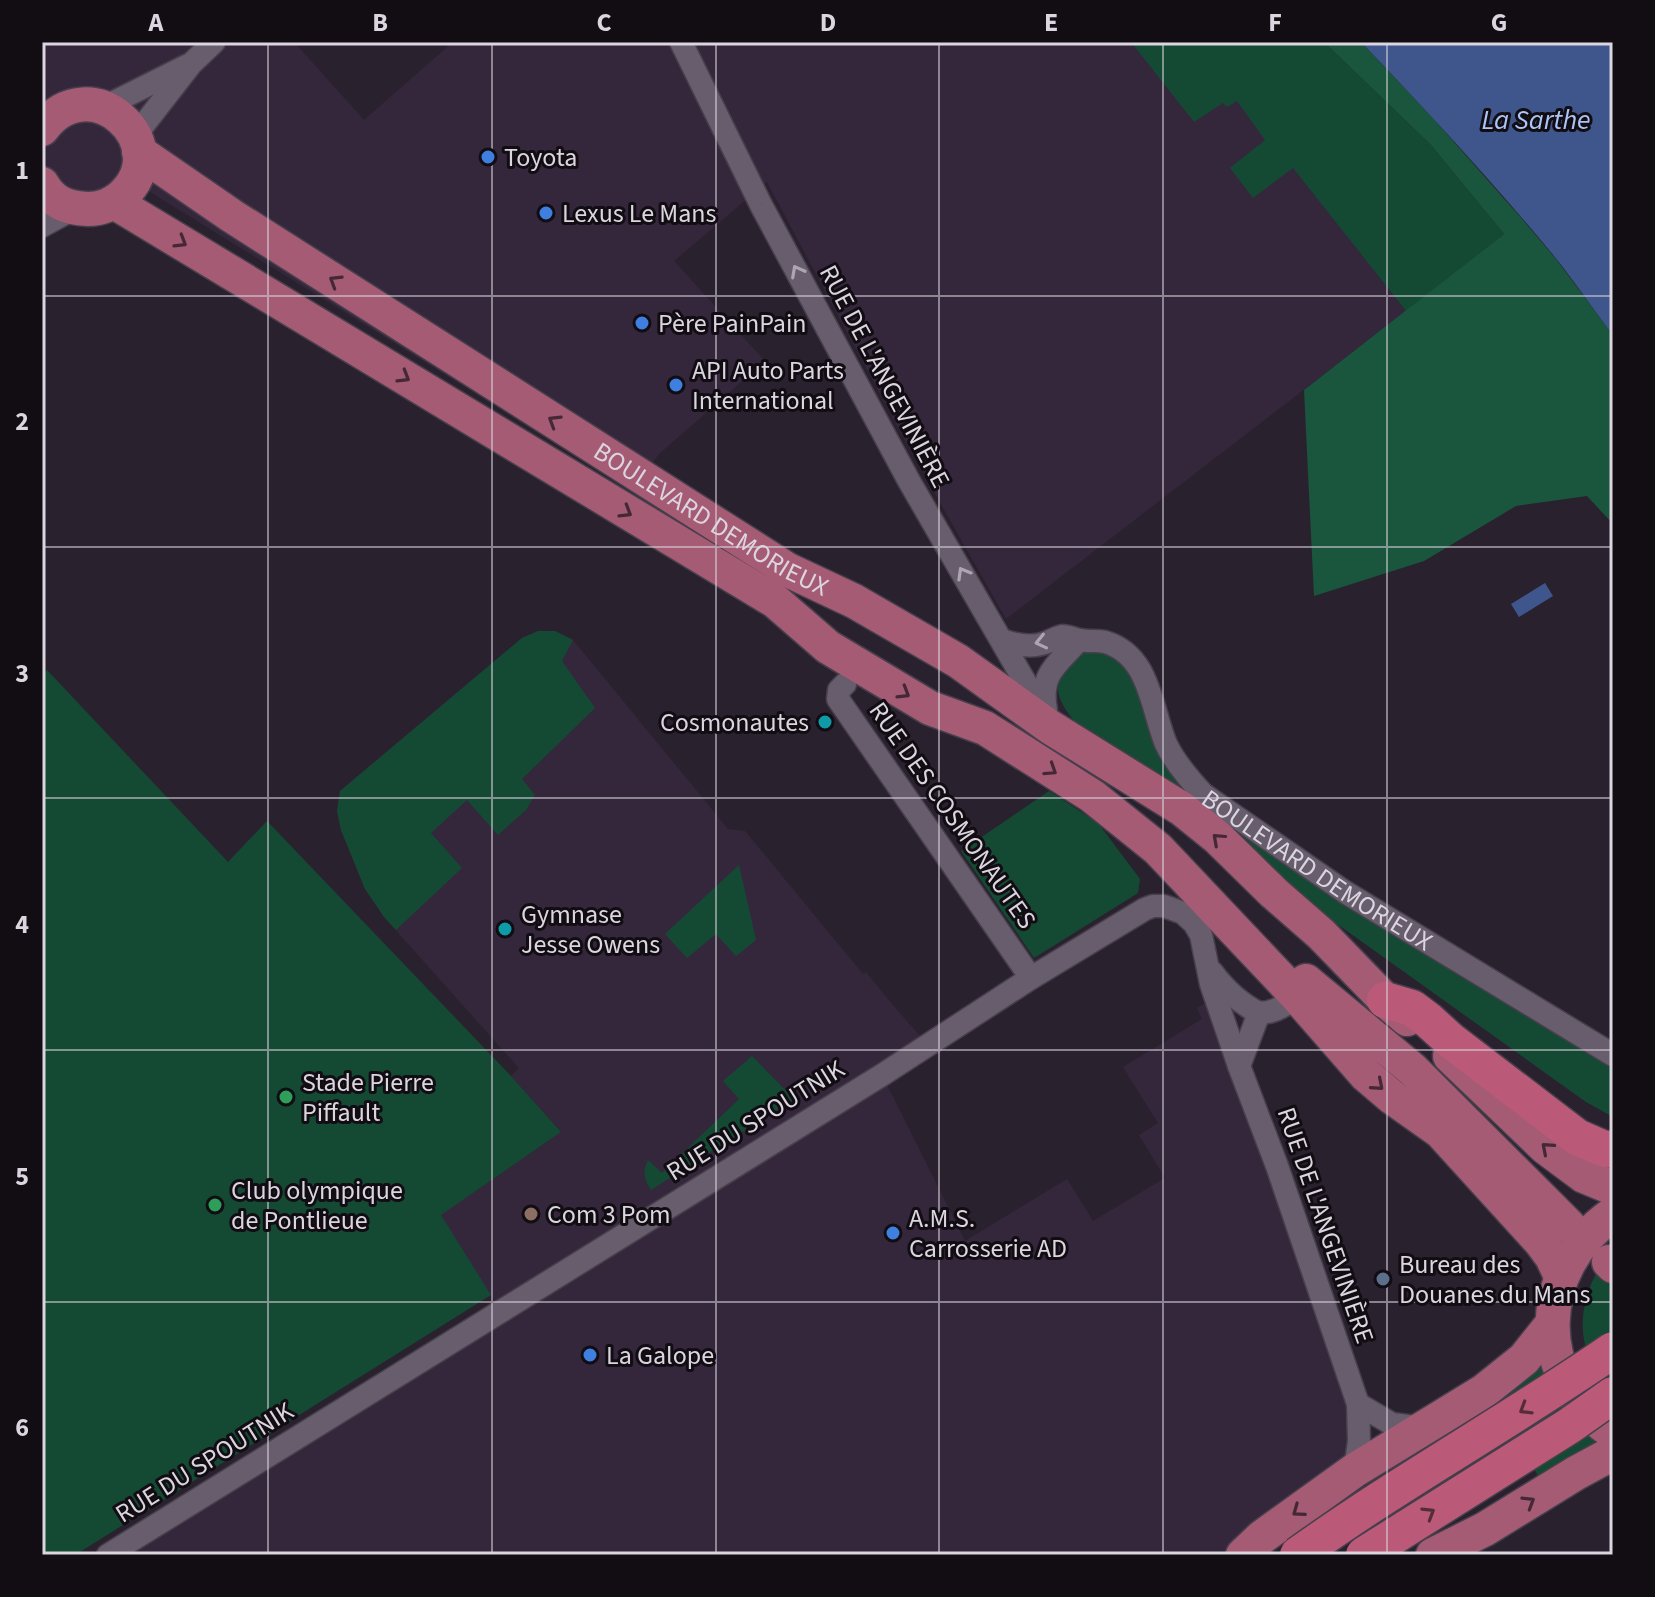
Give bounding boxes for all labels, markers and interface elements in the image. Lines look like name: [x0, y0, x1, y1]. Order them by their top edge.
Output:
text: A: [148, 4, 165, 41]
text: B: [372, 4, 388, 41]
text: C: [596, 4, 612, 41]
text: D: [820, 4, 836, 41]
text: E: [1044, 4, 1058, 41]
text: F: [1268, 4, 1282, 41]
text: G: [1491, 4, 1507, 41]
water label: La Sarthe: [1481, 100, 1591, 140]
place label: Toyota: [504, 139, 577, 176]
marker: Toyota: [479, 148, 497, 166]
text: 1: [15, 152, 29, 189]
place label: Lexus Le Mans: [562, 195, 717, 232]
marker: Lexus Le Mans: [537, 204, 555, 222]
one-way arrow: [172, 233, 187, 248]
street label: RUE DE L'ANGEVINIÈRE: [810, 258, 959, 494]
one-way arrow: [792, 265, 807, 280]
one-way arrow: [329, 276, 343, 291]
place label: Père PainPain: [658, 305, 807, 342]
marker: Père PainPain: [633, 314, 651, 332]
place label: API Auto Parts International: [692, 352, 844, 419]
one-way arrow: [395, 367, 410, 382]
marker: API Auto Parts International: [667, 376, 685, 394]
text: 2: [15, 403, 29, 440]
one-way arrow: [548, 415, 563, 430]
street label: BOULEVARD DEMORIEUX: [586, 433, 835, 605]
one-way arrow: [617, 502, 632, 517]
one-way arrow: [957, 567, 973, 582]
one-way arrow: [1035, 633, 1048, 650]
text: 3: [15, 655, 29, 692]
one-way arrow: [895, 683, 910, 698]
street label: RUE DES COSMONAUTES: [860, 694, 1045, 936]
place label: Cosmonautes: [660, 704, 809, 741]
marker: Cosmonautes: [816, 713, 834, 731]
one-way arrow: [1042, 761, 1057, 776]
street label: BOULEVARD DEMORIEUX: [1194, 780, 1439, 960]
one-way arrow: [1213, 834, 1228, 848]
place label: Gymnase Jesse Owens: [521, 896, 660, 963]
text: 4: [15, 906, 29, 943]
marker: Gymnase Jesse Owens: [496, 920, 514, 938]
street label: RUE DU SPOUTNIK: [659, 1051, 851, 1190]
place label: Stade Pierre Piffault: [302, 1064, 434, 1131]
one-way arrow: [1368, 1075, 1383, 1090]
marker: Stade Pierre Piffault: [277, 1088, 295, 1106]
street label: RUE DE L'ANGEVINIÈRE: [1268, 1102, 1383, 1348]
one-way arrow: [1542, 1143, 1556, 1158]
text: 5: [15, 1158, 29, 1195]
place label: Club olympique de Pontlieue: [231, 1172, 403, 1239]
marker: Club olympique de Pontlieue: [206, 1196, 224, 1214]
place label: Com 3 Pom: [547, 1196, 671, 1233]
place label: A.M.S. Carrosserie AD: [909, 1200, 1067, 1267]
marker: Com 3 Pom: [522, 1205, 540, 1223]
marker: A.M.S. Carrosserie AD: [884, 1224, 902, 1242]
place label: Bureau des Douanes du Mans: [1399, 1246, 1591, 1313]
marker: Bureau des Douanes du Mans: [1374, 1270, 1392, 1288]
place label: La Galope: [606, 1337, 714, 1374]
marker: La Galope: [581, 1346, 599, 1364]
street label: RUE DU SPOUTNIK: [108, 1393, 300, 1532]
one-way arrow: [1519, 1399, 1534, 1414]
text: 6: [15, 1409, 29, 1446]
one-way arrow: [1520, 1496, 1535, 1511]
one-way arrow: [1292, 1502, 1306, 1516]
one-way arrow: [1420, 1507, 1435, 1522]

